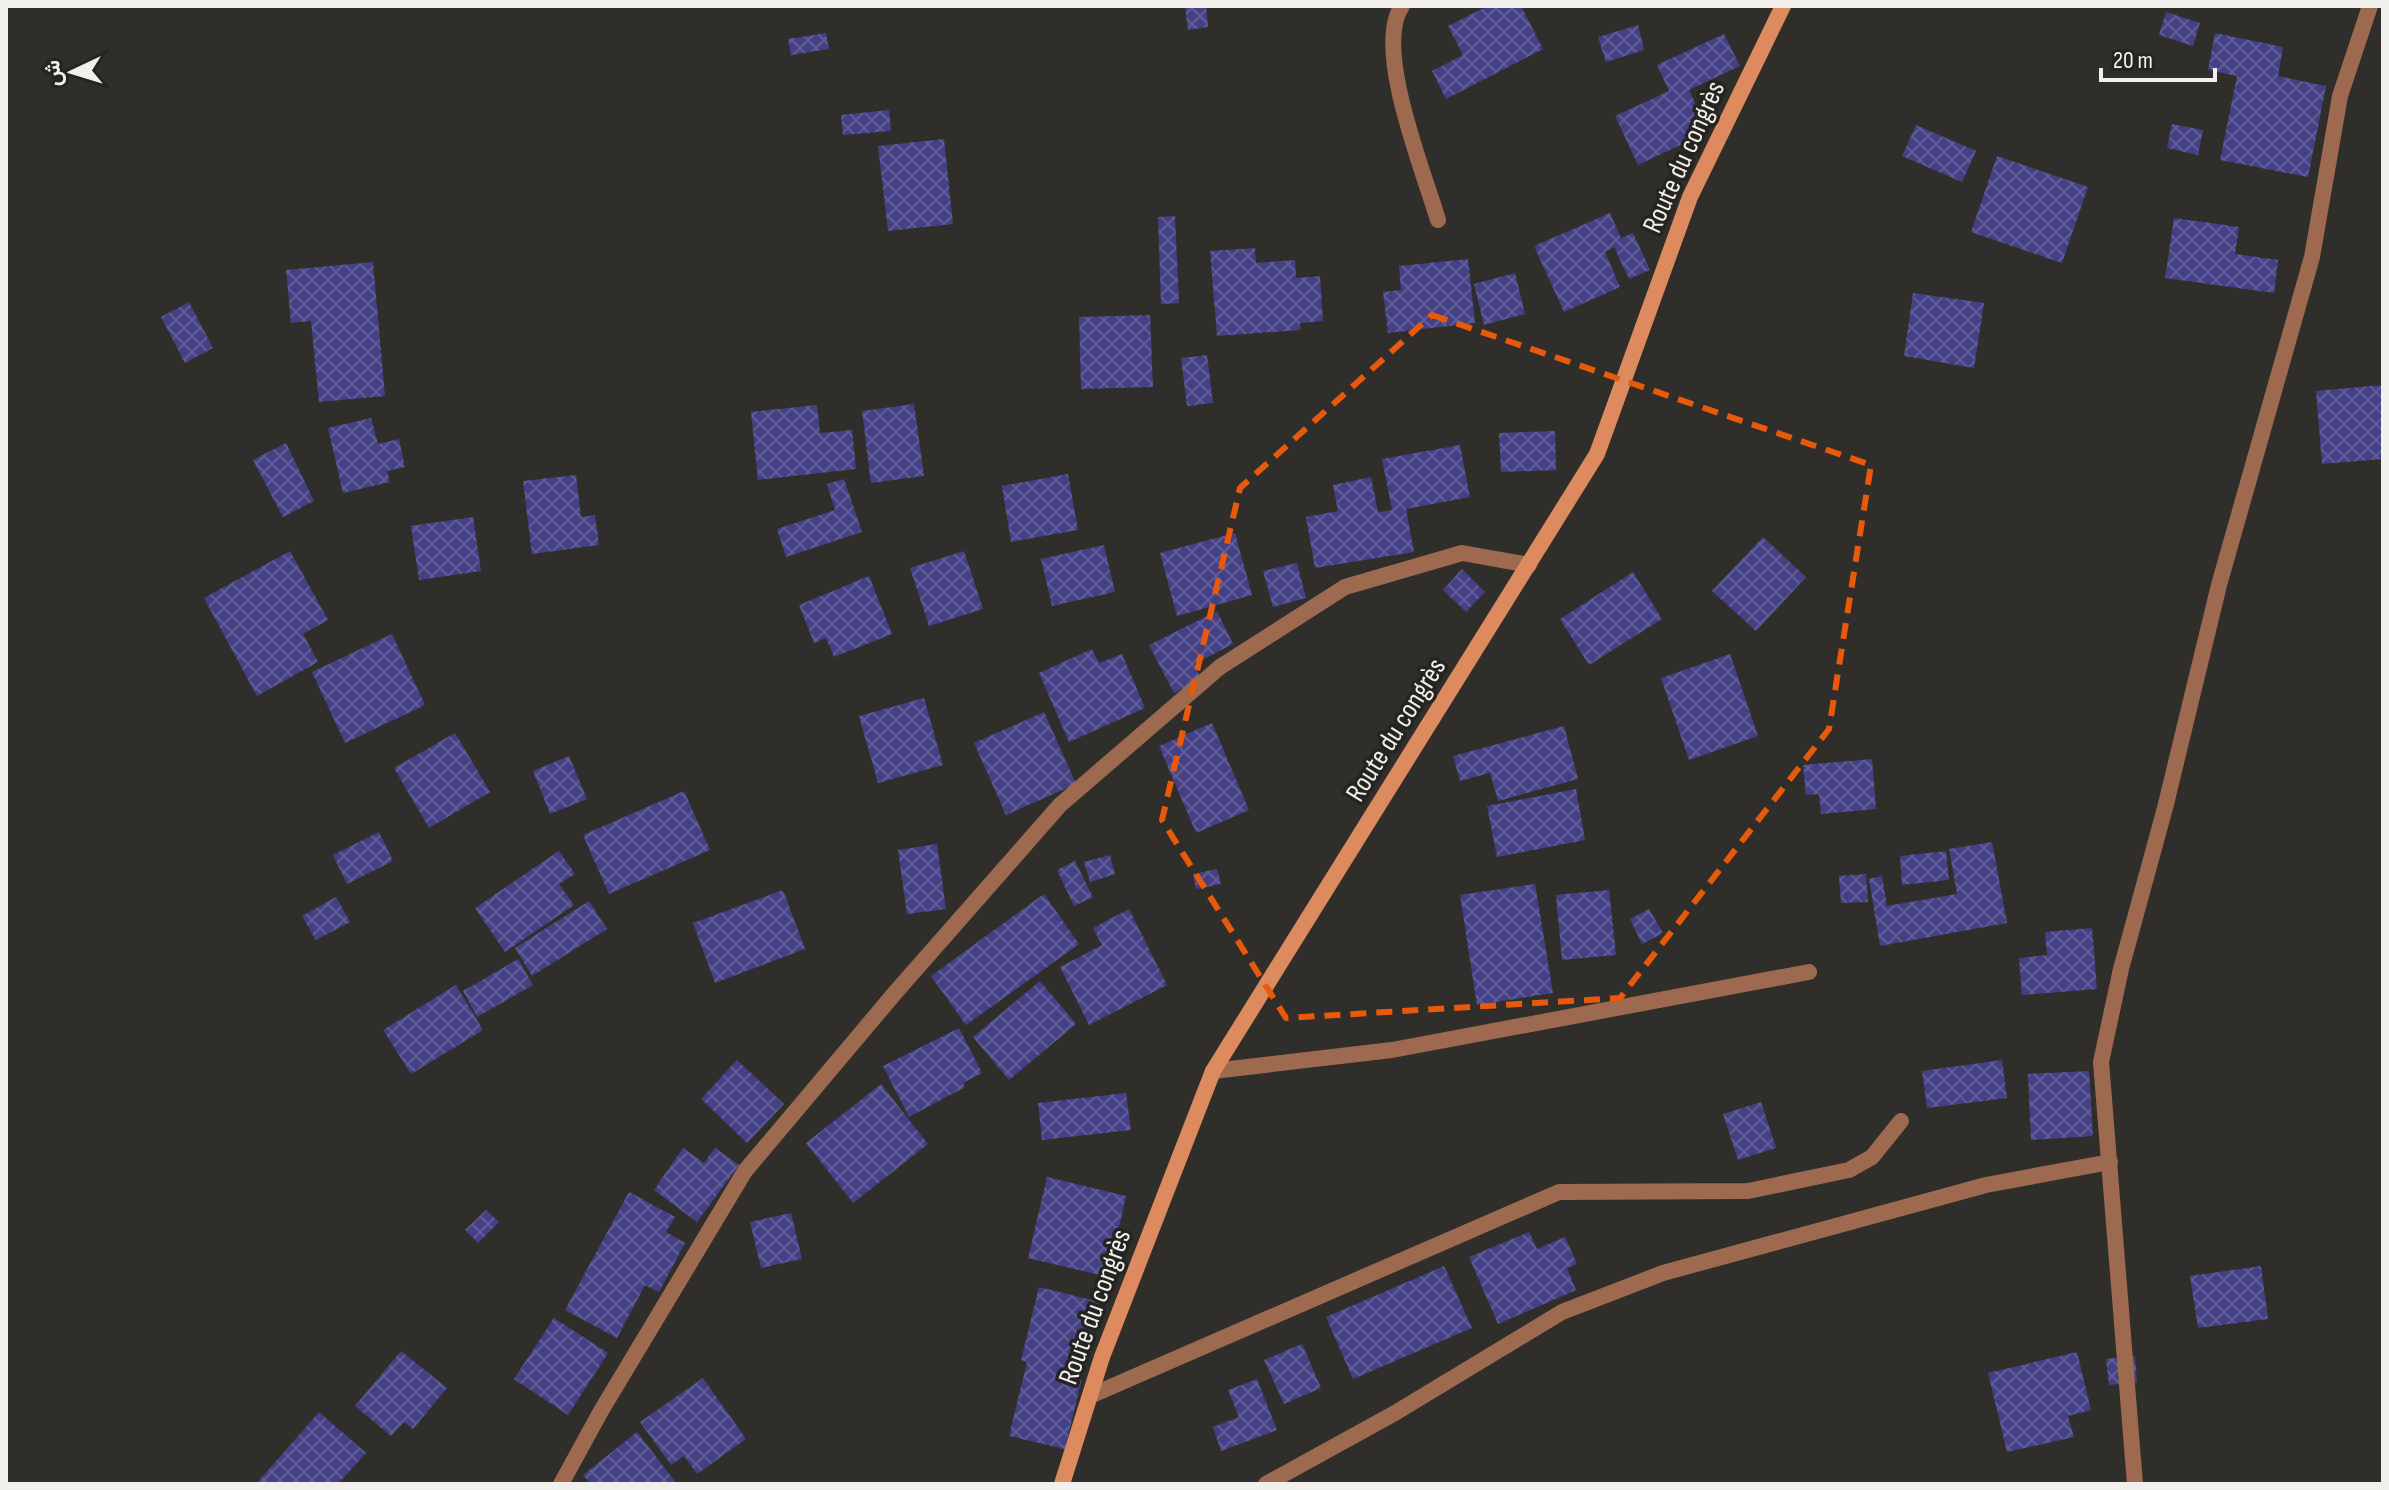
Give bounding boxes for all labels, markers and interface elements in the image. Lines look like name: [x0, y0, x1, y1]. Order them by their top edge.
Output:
north arrow: [32, 32, 112, 112]
scale bar: [2101, 32, 2215, 82]
text: 20 m: [2113, 46, 2153, 75]
text: ش: [39, 59, 68, 87]
street label: Route du congrès: [1636, 76, 1732, 238]
street label: Route du congrès: [1339, 652, 1453, 808]
street label: Route du congrès: [1052, 1225, 1138, 1389]

